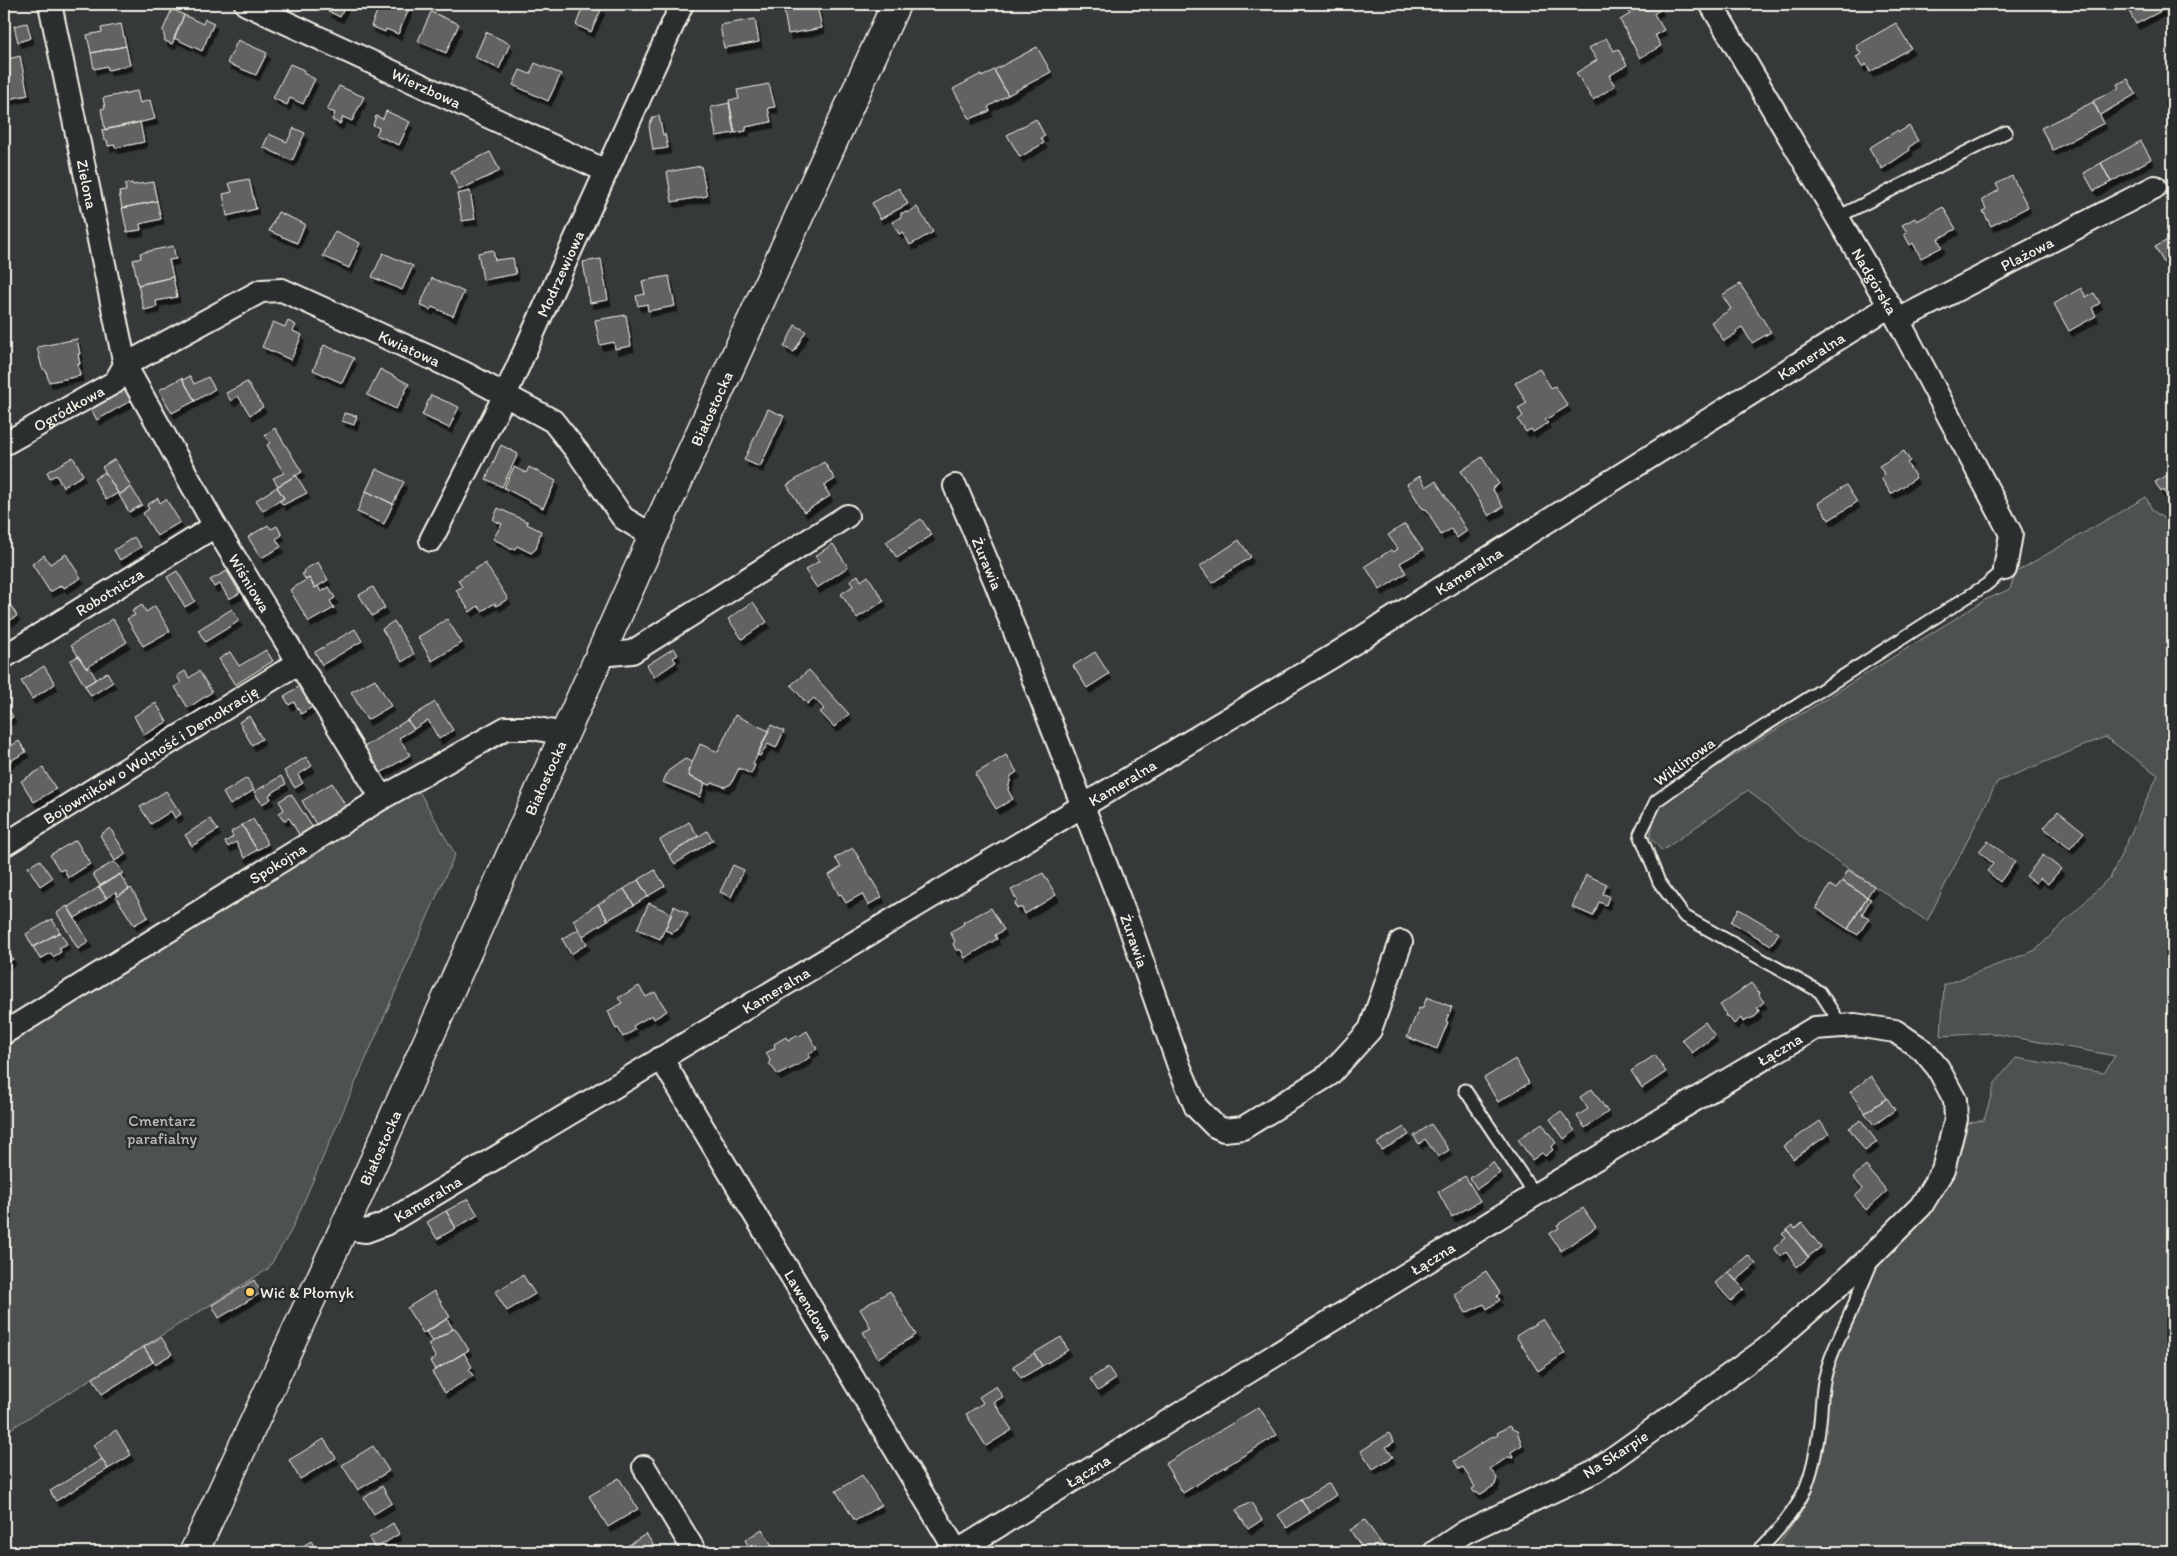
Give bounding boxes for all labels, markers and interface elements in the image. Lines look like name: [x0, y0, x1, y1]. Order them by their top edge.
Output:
street label: Wierzbowa: [388, 64, 465, 113]
street label: Zielona: [73, 158, 101, 211]
street label: Modrzewiowa: [533, 228, 588, 320]
street label: Plażowa: [1997, 232, 2057, 275]
street label: Nadgórska: [1847, 245, 1902, 319]
street label: Kwiatowa: [375, 326, 444, 371]
street label: Kameralna: [1774, 328, 1849, 384]
street label: Białostocka: [686, 368, 737, 449]
street label: Ogródkowa: [30, 381, 108, 436]
street label: Żurawia: [968, 534, 1007, 593]
street label: Kameralna: [1432, 542, 1507, 599]
street label: Wiśniowa: [224, 550, 275, 617]
street label: Robotnicza: [72, 563, 148, 620]
street label: Bojowników o Wolność i Demokrację: [40, 681, 261, 828]
street label: Wiklinowa: [1650, 732, 1719, 790]
street label: Białostocka: [520, 738, 570, 818]
street label: Kameralna: [1085, 755, 1161, 810]
street label: Spokojna: [246, 838, 310, 888]
street label: Żurawia: [1116, 911, 1153, 971]
street label: Kameralna: [739, 962, 814, 1018]
street label: Łączna: [1754, 1029, 1806, 1070]
street label: Białostocka: [355, 1107, 405, 1188]
park label: Cmentarz parafialny: [127, 1111, 198, 1148]
street label: Kameralna: [390, 1171, 466, 1227]
street label: Łączna: [1407, 1237, 1459, 1279]
street label: Lawendowa: [780, 1266, 838, 1345]
place label: Wić & Płomyk: [260, 1283, 355, 1302]
marker: Wić & Płomyk: [244, 1286, 256, 1298]
street label: Na Skarpie: [1579, 1426, 1652, 1483]
street label: Łączna: [1062, 1450, 1115, 1492]

